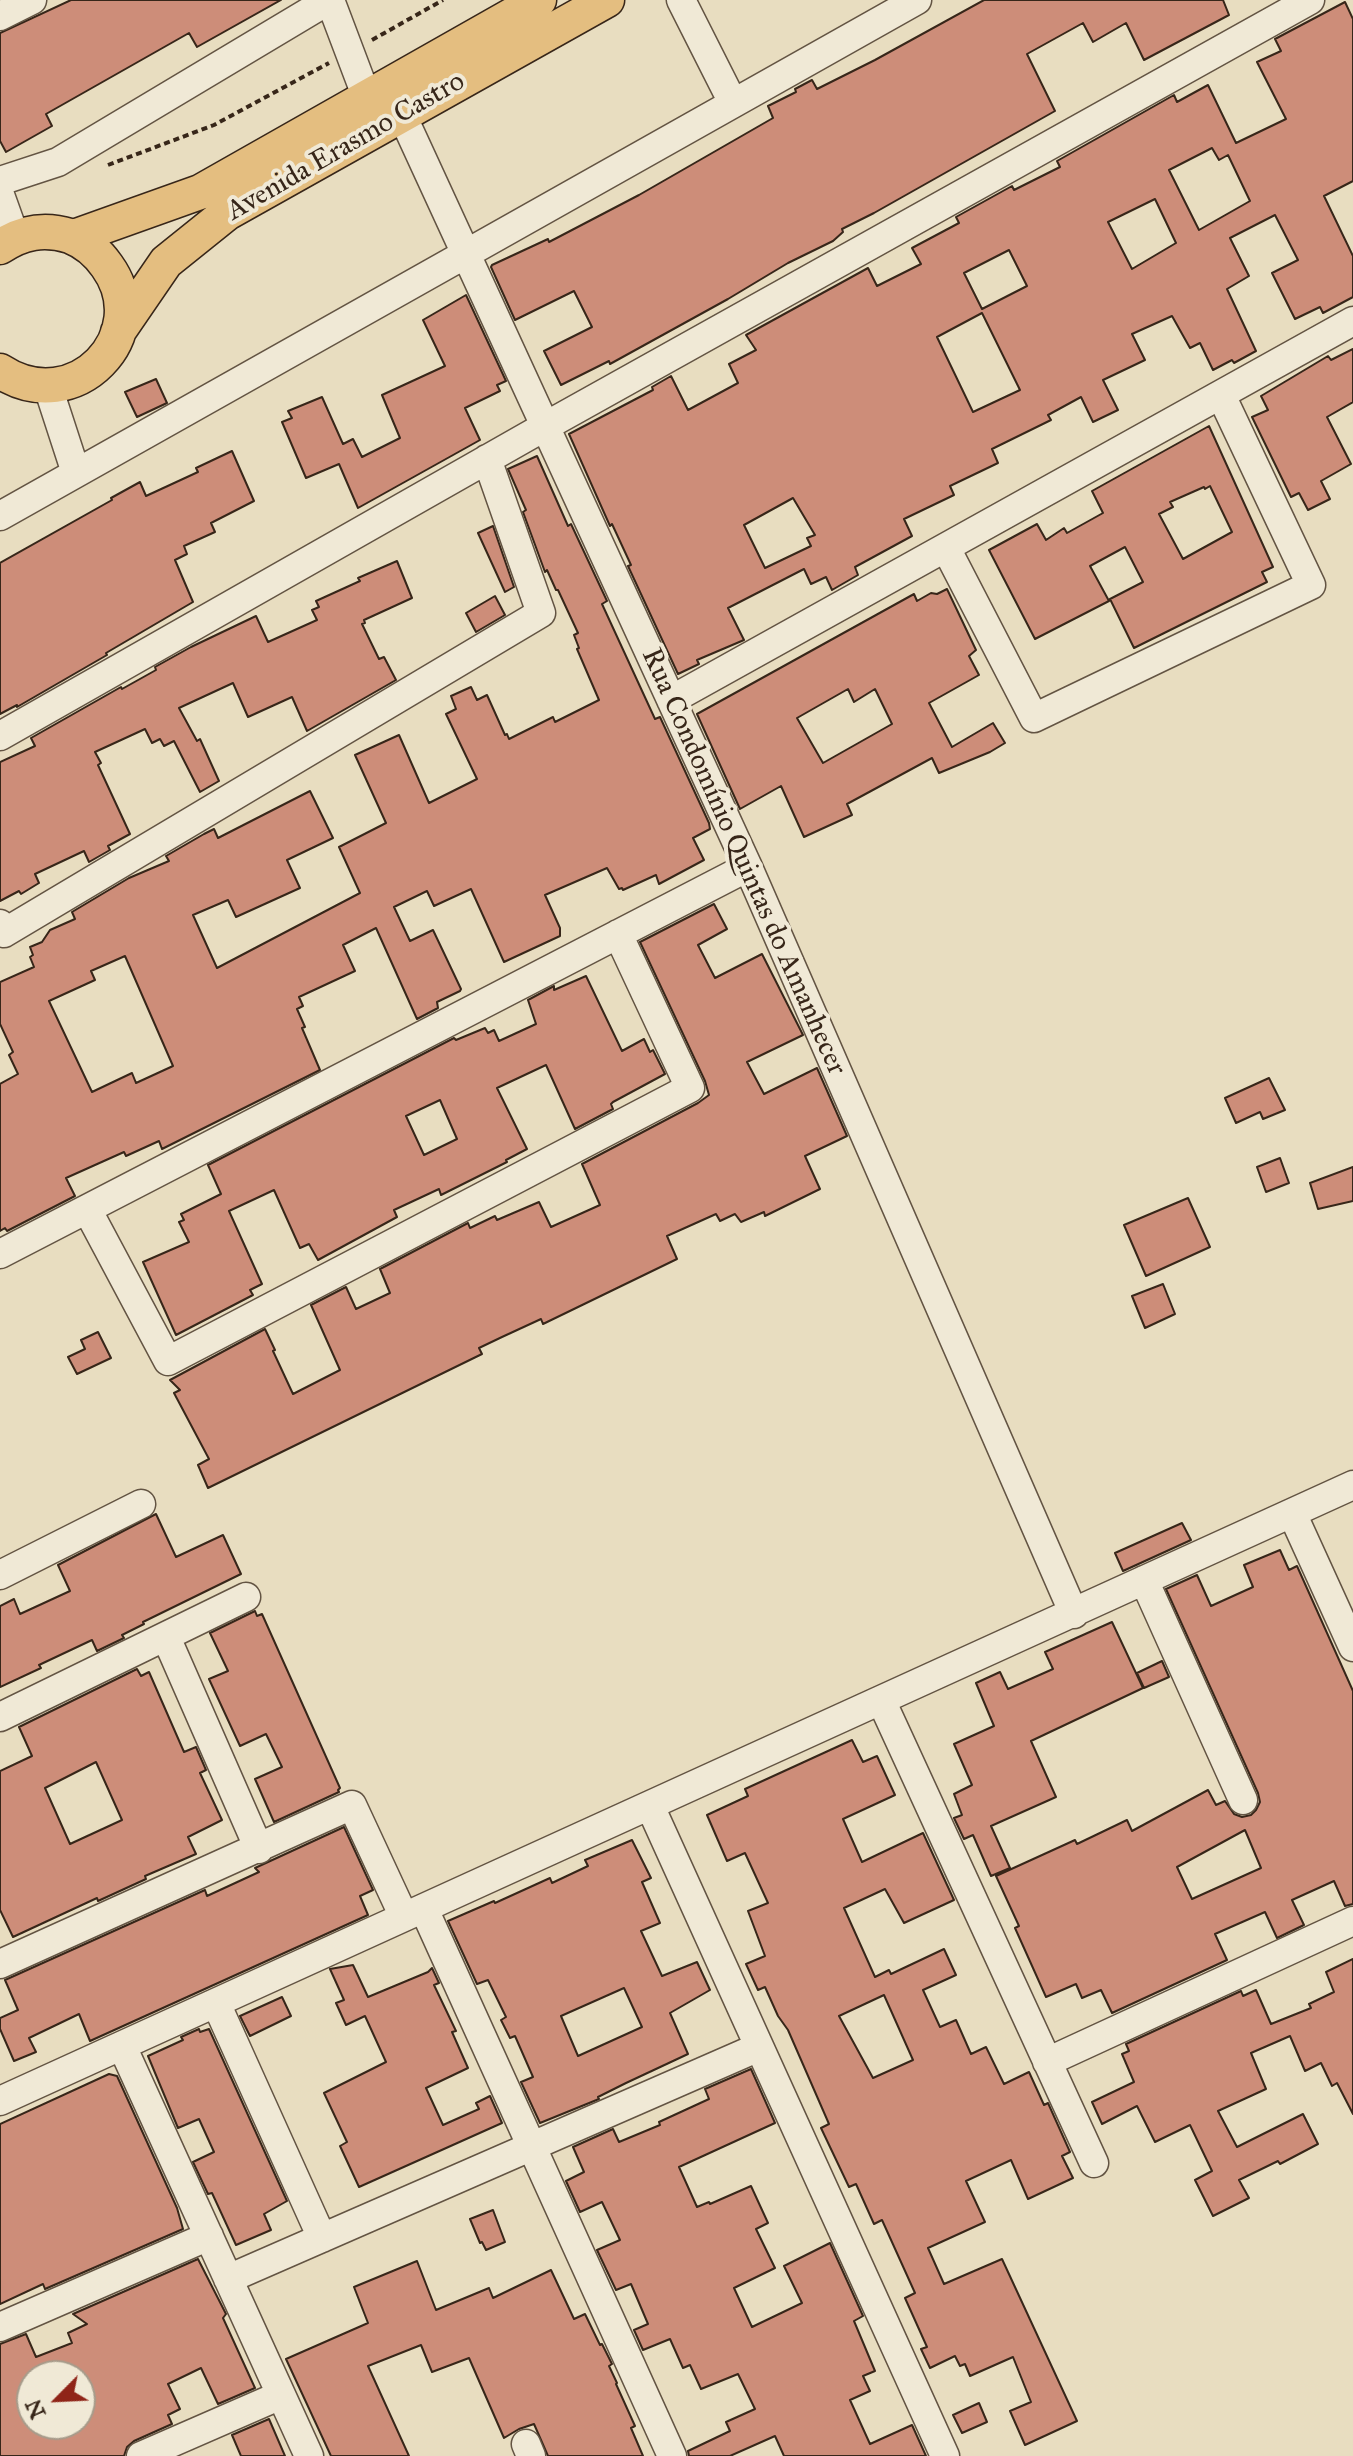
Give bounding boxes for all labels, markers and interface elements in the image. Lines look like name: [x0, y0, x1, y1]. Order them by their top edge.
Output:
street label: Avenida Erasmo Castro: [221, 65, 471, 229]
street label: Rua Condomínio Quintas do Amanhecer: [633, 643, 853, 1081]
north arrow: [16, 2360, 96, 2440]
text: N: [19, 2395, 52, 2423]

